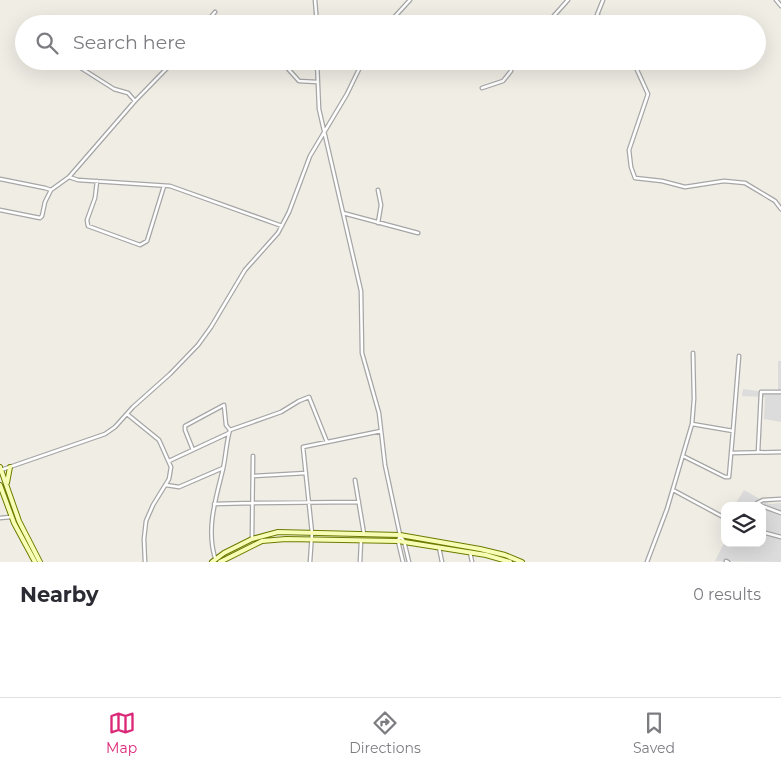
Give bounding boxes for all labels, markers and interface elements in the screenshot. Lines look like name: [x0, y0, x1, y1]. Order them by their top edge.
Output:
search box: [15, 15, 766, 70]
icon: search: [33, 29, 61, 57]
text: Search here: [73, 31, 186, 54]
map controls: [721, 502, 766, 547]
button: layers: [721, 502, 766, 547]
text: Nearby: [20, 582, 99, 607]
text: 0 results: [693, 585, 761, 604]
tab: Map: [106, 709, 137, 757]
tab: Directions: [349, 709, 421, 757]
tab: Saved: [633, 709, 675, 757]

